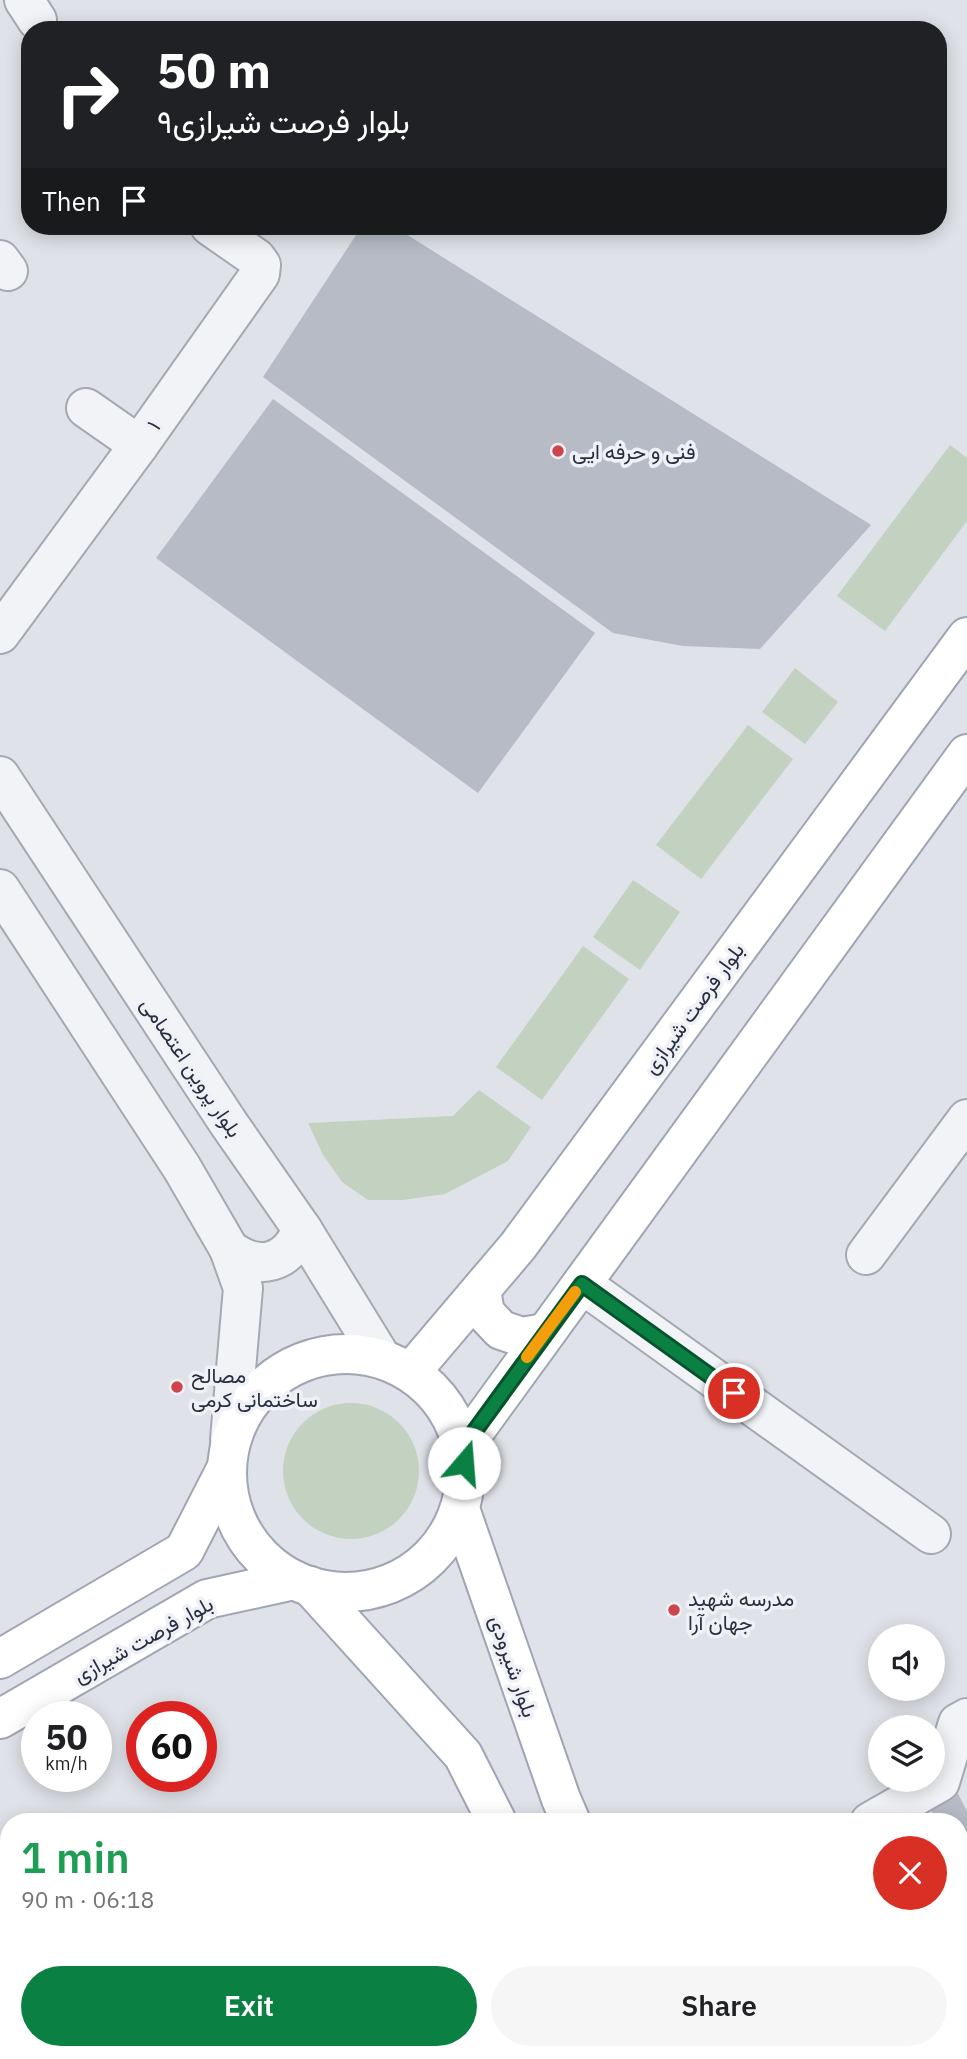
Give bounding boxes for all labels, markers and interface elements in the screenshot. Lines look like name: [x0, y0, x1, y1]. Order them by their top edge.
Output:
text: 50 m: [157, 38, 271, 101]
icon: right: [42, 49, 133, 140]
text: ۹بلوار فرصت شیرازی: [157, 100, 410, 142]
icon: arrive: [115, 182, 153, 220]
text: Then: [42, 184, 101, 218]
street label: ۱: [140, 414, 166, 436]
place label: فنی و حرفه ایی: [572, 437, 696, 465]
marker: فنی و حرفه ایی: [550, 443, 566, 459]
street label: بلوار فرصت شیرازی: [636, 937, 750, 1079]
street label: بلوار پروین اعتصامی: [134, 992, 249, 1143]
place label: مصالح ساختمانی کرمی: [191, 1361, 318, 1413]
pin: [704, 1363, 764, 1423]
icon: arrive: [715, 1374, 753, 1412]
marker: مصالح ساختمانی کرمی: [169, 1379, 185, 1395]
position arrow: [427, 1426, 501, 1500]
place label: مدرسه شهید جهان آرا: [688, 1584, 794, 1636]
street label: بلوار فرصت شیرازی: [68, 1589, 218, 1689]
marker: مدرسه شهید جهان آرا: [666, 1602, 682, 1618]
street label: بلوار شیرودی: [483, 1611, 545, 1721]
map controls: [868, 1624, 945, 1792]
button: sound: [868, 1624, 945, 1701]
speed limit sign: 60: [126, 1701, 217, 1792]
text: 50: [45, 1714, 88, 1760]
button: layers: [868, 1715, 945, 1792]
text: km/h: [45, 1752, 88, 1775]
text: 1 min: [21, 1830, 130, 1885]
button: close: [873, 1836, 947, 1910]
text: 90 m · 06:18: [21, 1884, 154, 1914]
button: Exit: [21, 1966, 477, 2046]
button: Share: [491, 1966, 947, 2046]

